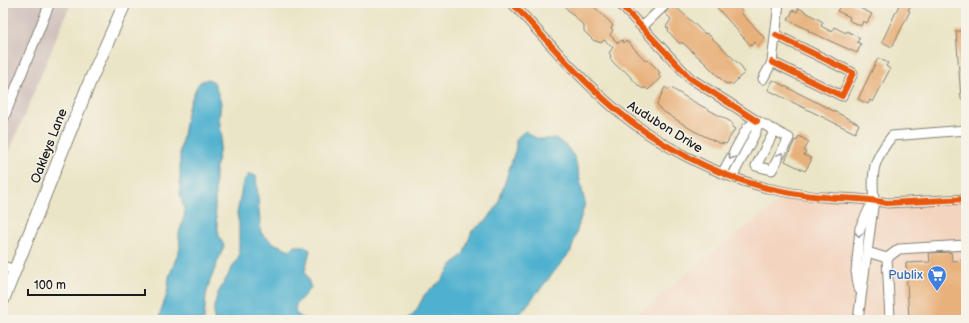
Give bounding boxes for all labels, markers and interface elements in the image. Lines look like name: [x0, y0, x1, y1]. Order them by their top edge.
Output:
street label: Audubon Drive: [624, 97, 706, 157]
street label: Oakleys Lane: [27, 106, 71, 186]
one-way arrow: [776, 152, 783, 159]
one-way arrow: [729, 153, 736, 160]
one-way arrow: [855, 232, 864, 238]
supermarket icon: Publix: [926, 264, 948, 292]
place label: Publix: [888, 267, 923, 283]
scale bar: [28, 271, 145, 297]
text: 100 m: [34, 278, 66, 293]

